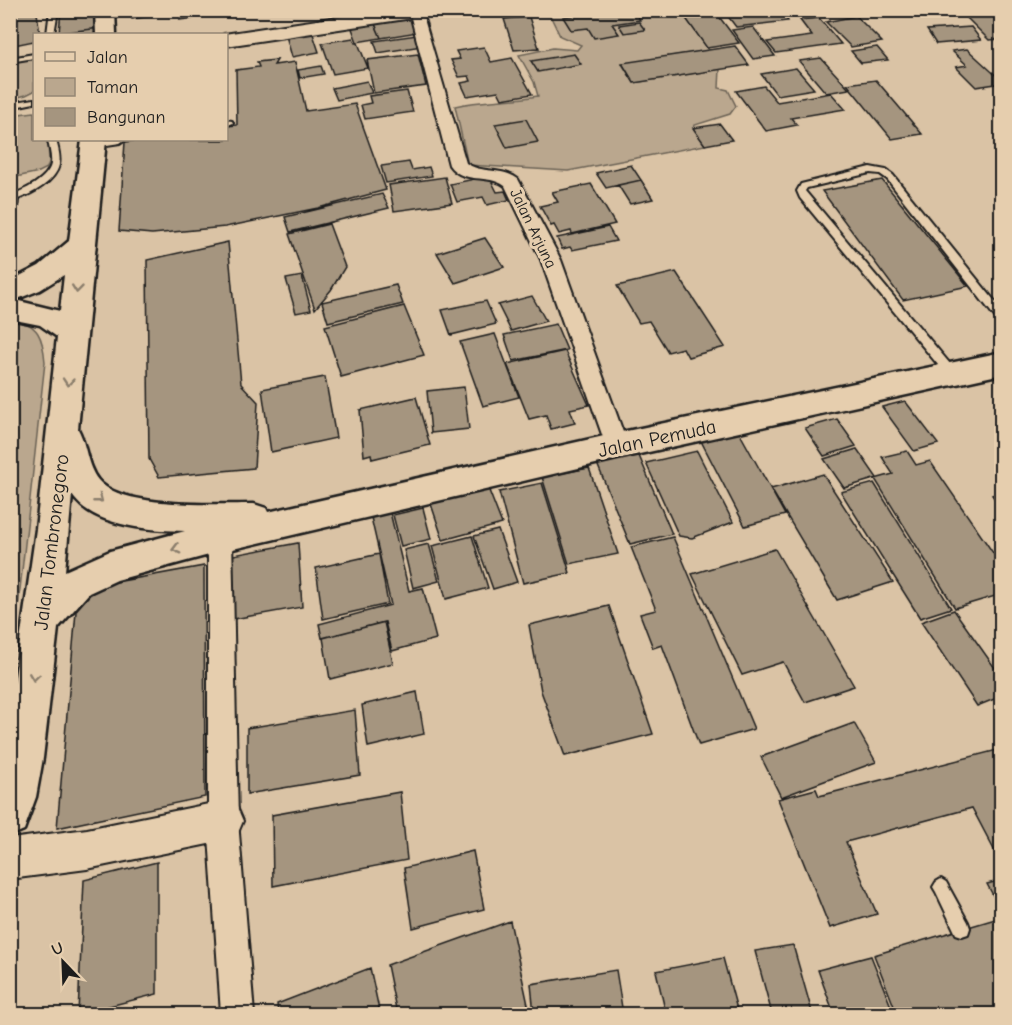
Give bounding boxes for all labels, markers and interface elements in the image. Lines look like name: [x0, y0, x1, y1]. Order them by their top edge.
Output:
legend: [33, 33, 228, 141]
text: Jalan: [87, 47, 128, 68]
text: Taman: [87, 77, 138, 98]
text: Bangunan: [87, 107, 165, 128]
street label: Jalan Arjuna: [506, 186, 560, 271]
one-way arrow: [71, 284, 84, 293]
one-way arrow: [62, 377, 75, 386]
street label: Jalan Pemuda: [596, 415, 718, 462]
street label: Jalan Tombronegoro: [29, 453, 74, 631]
one-way arrow: [92, 492, 103, 503]
one-way arrow: [171, 542, 181, 554]
one-way arrow: [28, 673, 40, 682]
north arrow: [33, 932, 93, 992]
text: U: [49, 939, 66, 959]

